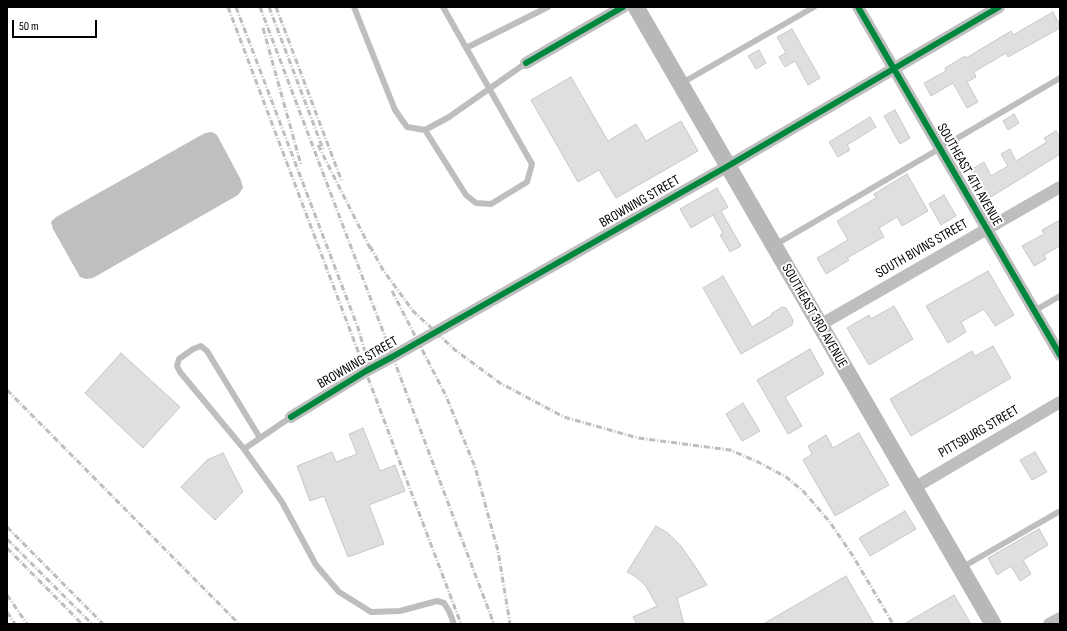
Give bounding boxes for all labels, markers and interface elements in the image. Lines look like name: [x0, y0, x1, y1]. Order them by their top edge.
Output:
scale bar: [14, 12, 99, 38]
text: 50 m: [19, 19, 39, 34]
street label: SOUTHEAST 4TH AVENUE: [933, 121, 1005, 229]
street label: BROWNING STREET: [597, 172, 683, 232]
street label: SOUTH BIVINS STREET: [873, 216, 971, 282]
street label: SOUTHEAST 3RD AVENUE: [777, 261, 851, 371]
street label: BROWNING STREET: [315, 333, 401, 393]
street label: PITTSBURG STREET: [936, 402, 1022, 462]

